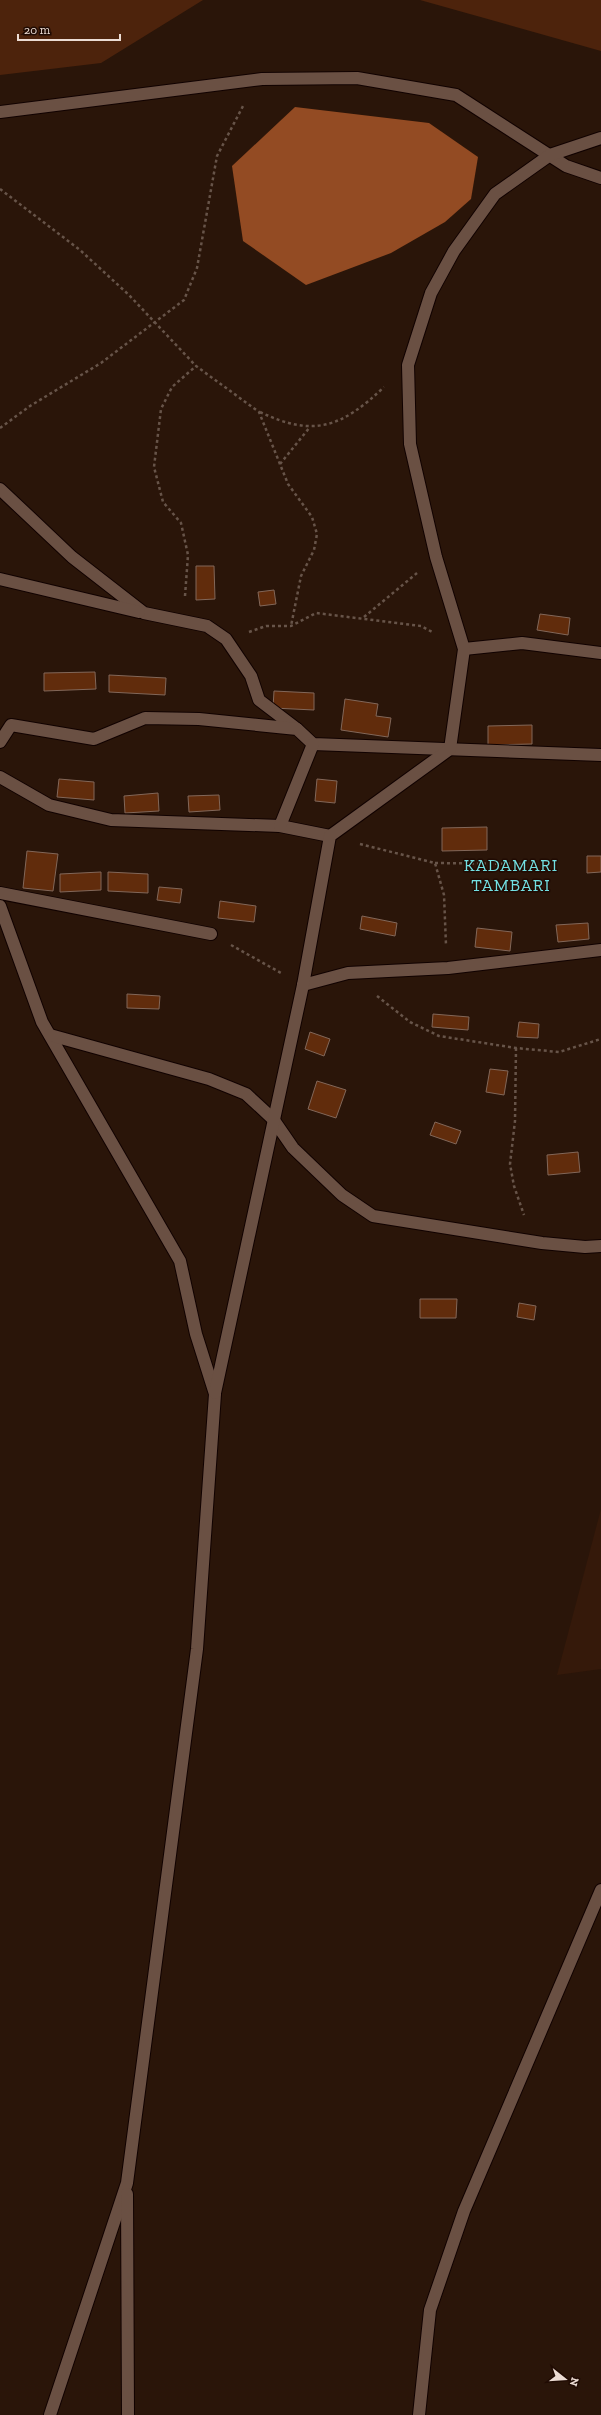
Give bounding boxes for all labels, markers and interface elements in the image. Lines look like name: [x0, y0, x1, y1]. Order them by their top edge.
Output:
scale bar: [18, 16, 120, 42]
text: 20 m: [24, 23, 51, 37]
district label: KADAMARI TAMBARI: [464, 855, 558, 895]
north arrow: [545, 2359, 585, 2399]
text: N: [566, 2376, 582, 2388]

